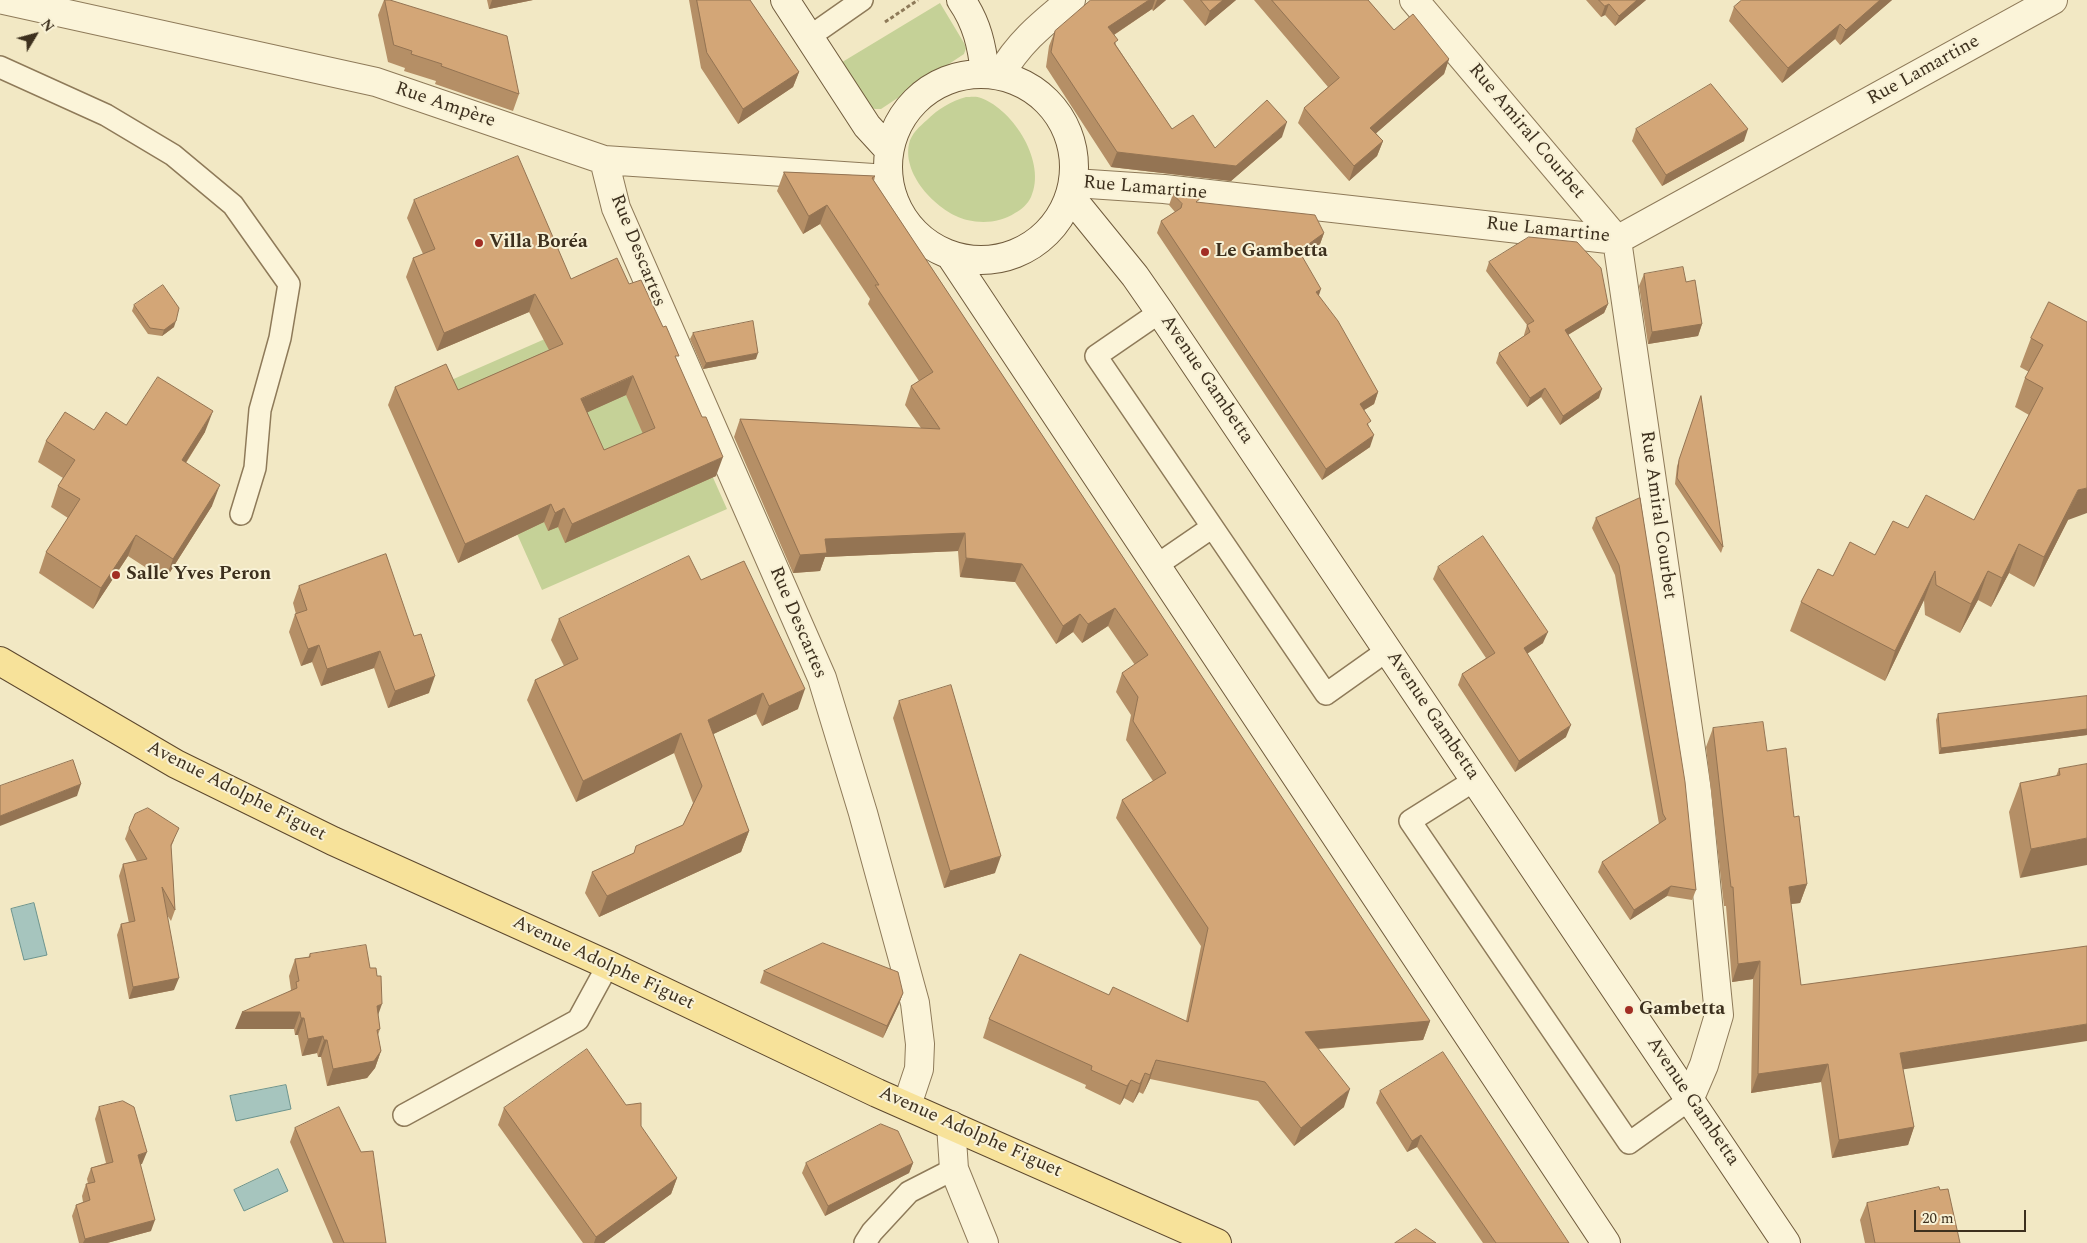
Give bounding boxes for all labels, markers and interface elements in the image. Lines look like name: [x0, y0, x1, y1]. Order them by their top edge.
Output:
north arrow: [10, 10, 60, 60]
text: N: [36, 15, 59, 37]
street label: Rue Lamartine: [1864, 31, 1984, 111]
street label: Rue Amiral Courbet: [1463, 60, 1589, 204]
street label: Rue Ampère: [392, 78, 498, 134]
street label: Rue Lamartine: [1082, 172, 1208, 206]
street label: Rue Descartes: [604, 191, 670, 311]
street label: Rue Lamartine: [1485, 213, 1611, 249]
place label: Villa Boréa: [489, 232, 588, 254]
marker: Villa Boréa: [473, 237, 485, 249]
place label: Le Gambetta: [1215, 241, 1328, 263]
marker: Le Gambetta: [1199, 246, 1211, 258]
street label: Avenue Gambetta: [1155, 311, 1257, 449]
street label: Rue Amiral Courbet: [1634, 429, 1680, 601]
place label: Salle Yves Peron: [126, 564, 271, 586]
street label: Rue Descartes: [763, 564, 831, 682]
marker: Salle Yves Peron: [110, 569, 122, 581]
street label: Avenue Gambetta: [1381, 647, 1483, 785]
street label: Avenue Adolphe Figuet: [143, 737, 329, 847]
street label: Avenue Adolphe Figuet: [508, 912, 698, 1016]
place label: Gambetta: [1639, 999, 1725, 1021]
marker: Gambetta: [1623, 1004, 1635, 1016]
street label: Avenue Gambetta: [1641, 1033, 1743, 1171]
street label: Avenue Adolphe Figuet: [875, 1082, 1065, 1184]
scale bar: [1917, 1200, 2030, 1232]
text: 20 m: [1922, 1207, 1954, 1230]

